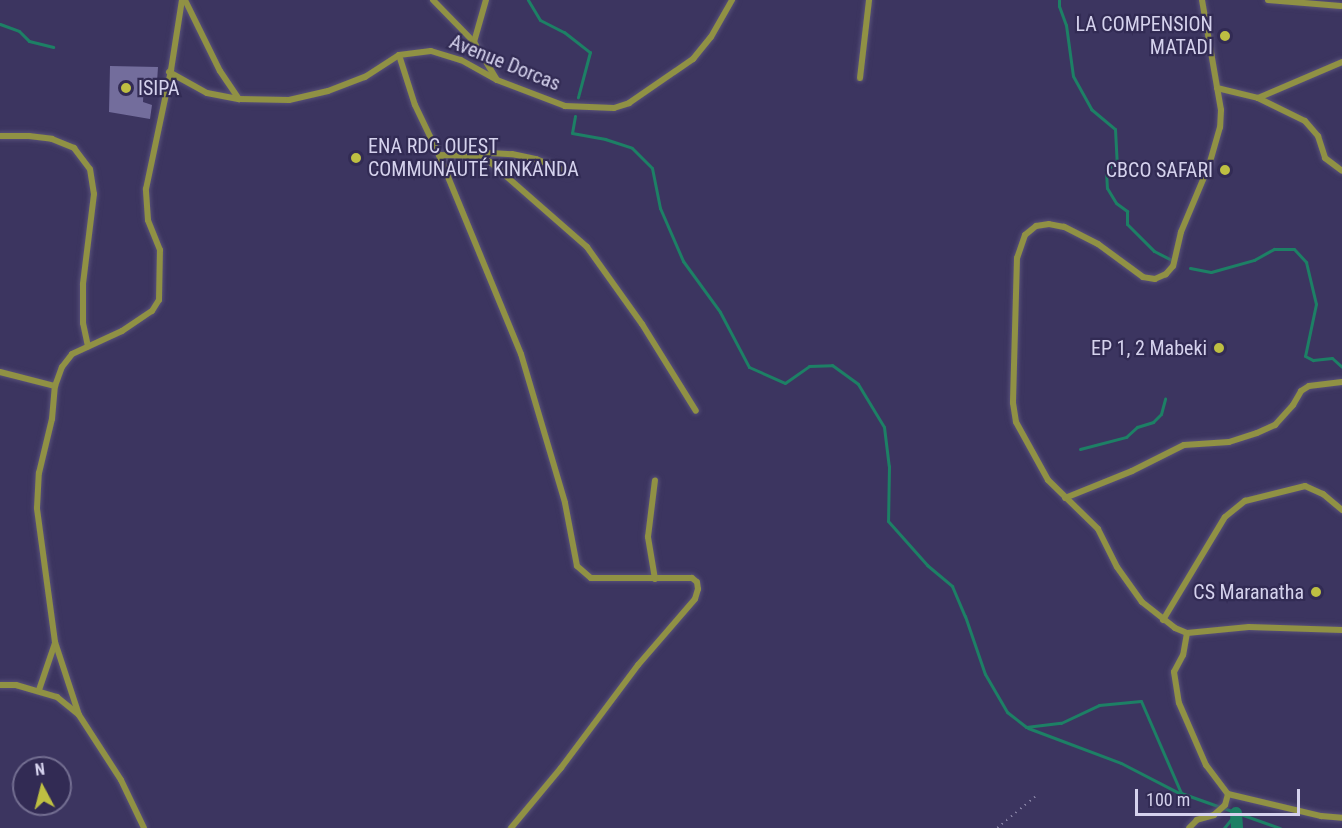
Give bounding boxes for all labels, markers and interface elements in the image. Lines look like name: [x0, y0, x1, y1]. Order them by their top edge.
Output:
place label: LA COMPENSION MATADI: [1076, 13, 1213, 60]
marker: LA COMPENSION MATADI: [1218, 29, 1232, 43]
street label: Avenue Dorcas: [446, 30, 564, 96]
place label: ISIPA: [138, 76, 180, 100]
marker: ISIPA: [119, 81, 133, 95]
place label: ENA RDC OUEST COMMUNAUTÉ KINKANDA: [368, 134, 579, 181]
marker: ENA RDC OUEST COMMUNAUTÉ KINKANDA: [349, 151, 363, 165]
place label: CBCO SAFARI: [1106, 158, 1213, 182]
marker: CBCO SAFARI: [1218, 163, 1232, 177]
place label: EP 1, 2 Mabeki: [1091, 336, 1207, 360]
marker: EP 1, 2 Mabeki: [1212, 341, 1226, 355]
place label: CS Maranatha: [1193, 580, 1304, 604]
marker: CS Maranatha: [1309, 585, 1323, 599]
north arrow: [12, 756, 72, 816]
text: N: [34, 760, 46, 780]
scale bar: [1138, 777, 1303, 815]
text: 100 m: [1146, 789, 1190, 810]

